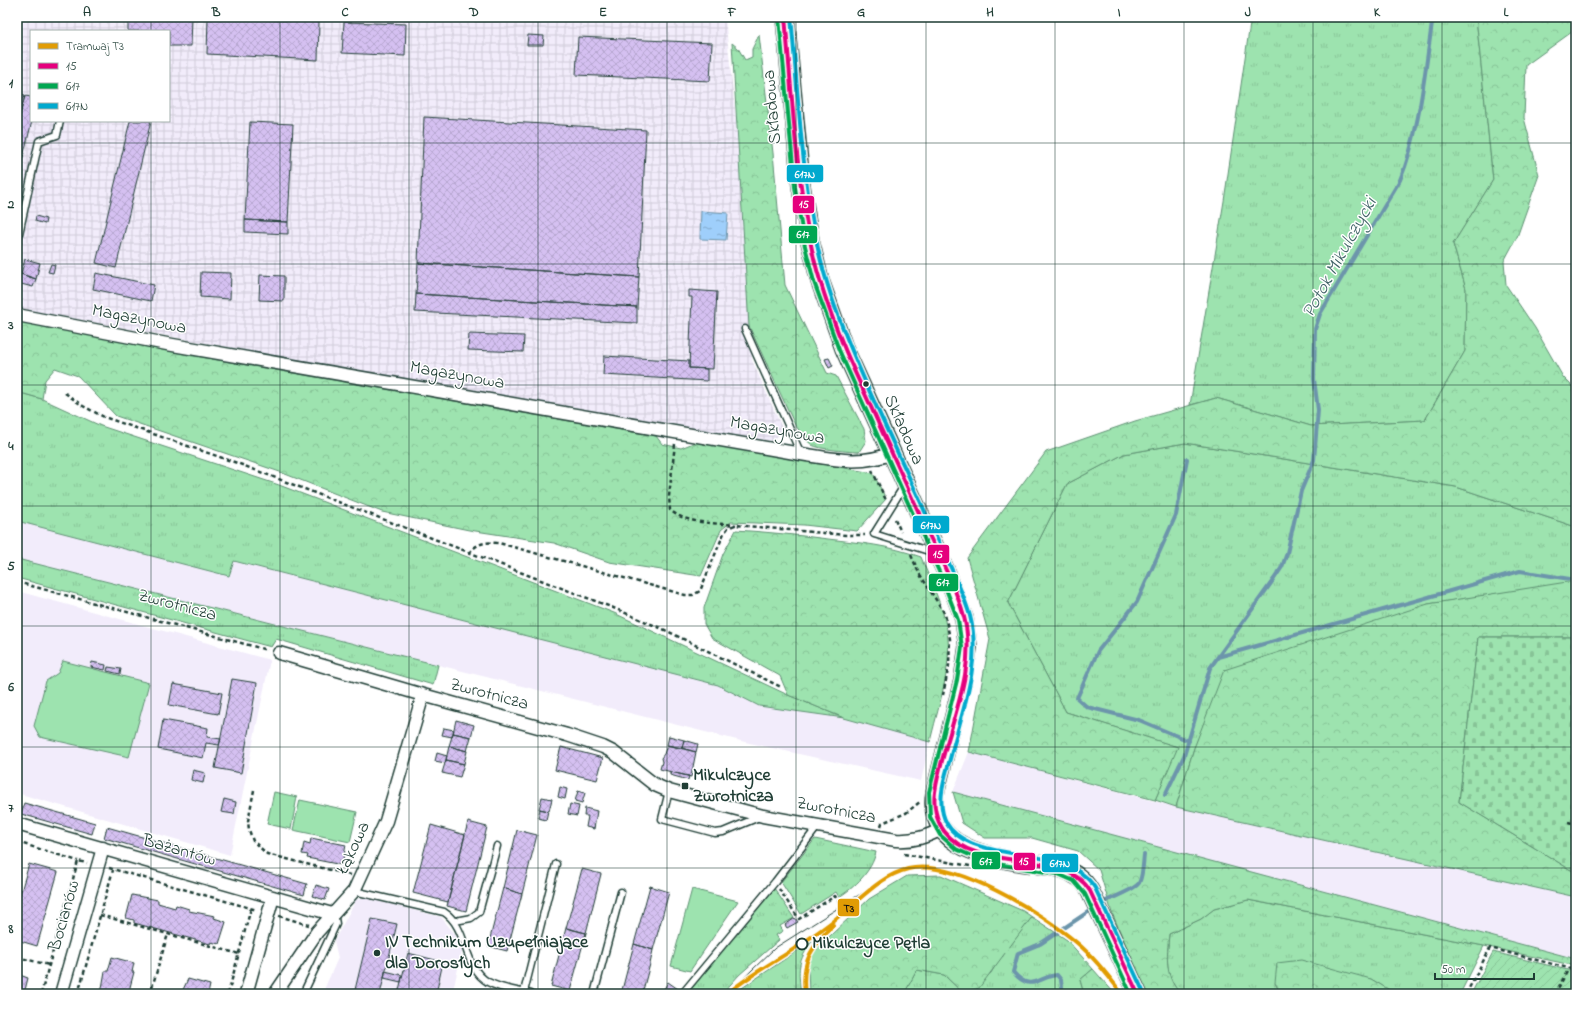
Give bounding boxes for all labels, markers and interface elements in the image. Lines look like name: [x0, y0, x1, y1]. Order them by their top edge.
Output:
text: A: [83, 3, 91, 22]
text: B: [211, 3, 221, 22]
text: C: [341, 3, 349, 22]
text: D: [468, 3, 479, 22]
text: E: [599, 3, 607, 22]
text: F: [727, 3, 737, 22]
text: G: [857, 3, 865, 22]
text: H: [986, 3, 994, 22]
text: I: [1117, 3, 1121, 22]
text: J: [1245, 3, 1251, 22]
text: K: [1374, 3, 1381, 22]
text: L: [1504, 3, 1510, 22]
legend: [30, 30, 170, 122]
text: Tramwaj T3: [66, 38, 124, 56]
text: 15: [66, 58, 77, 76]
street label: Składowa: [757, 69, 789, 145]
text: 1: [9, 74, 14, 93]
text: 617: [66, 78, 80, 96]
text: 617N: [66, 98, 88, 116]
line badge: 617N: [786, 164, 824, 183]
text: 617N: [794, 167, 815, 183]
water label: Potok Mikulczycki: [1296, 192, 1385, 323]
text: 2: [7, 195, 15, 214]
line badge: 15: [792, 195, 815, 214]
text: 15: [799, 197, 810, 213]
line badge: 617: [788, 225, 818, 244]
text: 617: [796, 227, 810, 243]
street label: Magazynowa: [89, 298, 188, 343]
text: 3: [7, 316, 14, 335]
street label: Magazynowa: [407, 355, 506, 398]
unlabelled marker: [861, 379, 871, 389]
street label: Składowa: [876, 391, 930, 469]
street label: Magazynowa: [727, 410, 826, 453]
text: 4: [7, 437, 14, 456]
line badge: 617N: [912, 515, 950, 534]
text: 617N: [920, 518, 941, 534]
line badge: 15: [927, 544, 950, 564]
text: 15: [933, 547, 944, 563]
text: 5: [7, 557, 15, 576]
line badge: 617: [928, 573, 959, 592]
text: 617: [936, 575, 950, 591]
street label: Zwrotnicza: [135, 583, 219, 629]
street label: Zwrotnicza: [447, 672, 531, 718]
text: 6: [7, 678, 14, 697]
place label: Mikulczyce Zwrotnicza: [693, 763, 774, 810]
marker: Mikulczyce Zwrotnicza: [680, 781, 690, 791]
street label: Zwrotnicza: [794, 791, 878, 831]
text: 7: [8, 799, 14, 818]
street label: Łąkowa: [330, 818, 377, 879]
street label: Bażantów: [138, 828, 219, 874]
line badge: 617: [971, 851, 1001, 870]
line badge: 15: [1013, 852, 1036, 871]
line badge: 617N: [1041, 853, 1079, 873]
text: 617: [979, 854, 993, 870]
text: 15: [1019, 854, 1030, 870]
text: 617N: [1049, 856, 1070, 872]
street label: Bocianów: [42, 877, 88, 955]
line badge: T3: [837, 898, 860, 917]
text: T3: [844, 901, 855, 917]
text: 8: [8, 920, 14, 939]
place label: IV Technikum Uzupełniające dla Dorosłych: [385, 930, 589, 978]
place label: Mikulczyce Pętla: [812, 931, 930, 958]
marker: Mikulczyce Pętla: [795, 937, 809, 951]
marker: IV Technikum Uzupełniające dla Dorosłych: [372, 948, 382, 958]
scale bar: [1435, 955, 1534, 981]
text: 50 m: [1441, 961, 1465, 979]

